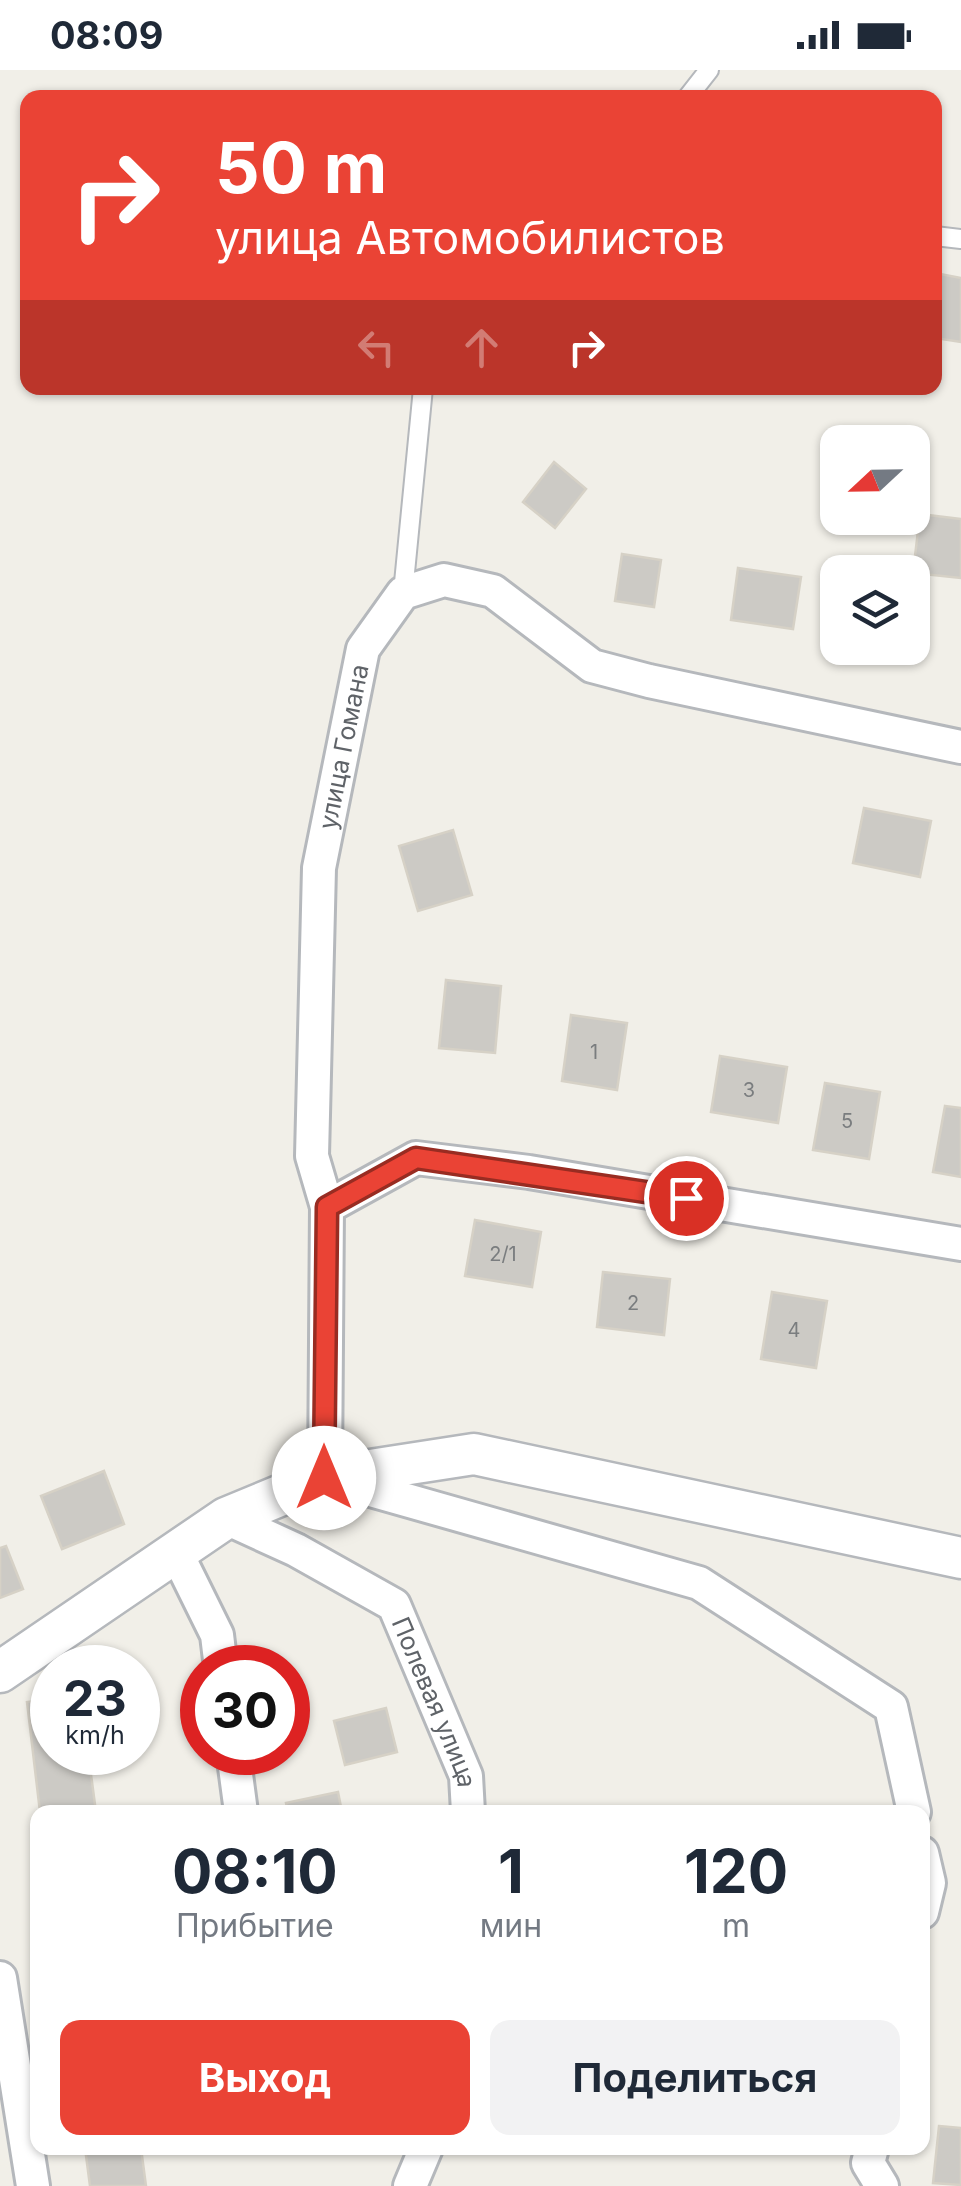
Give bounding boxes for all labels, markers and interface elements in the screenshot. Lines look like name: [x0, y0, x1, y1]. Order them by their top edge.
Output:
text: 08:09: [50, 12, 163, 58]
text: 50 m: [215, 125, 387, 210]
icon: right: [50, 130, 180, 260]
text: улица Автомобилистов: [215, 210, 725, 265]
icon: left: [349, 320, 404, 375]
icon: ahead: [454, 320, 509, 375]
icon: right: [559, 320, 614, 375]
north arrow: [820, 425, 930, 535]
map controls: [820, 425, 930, 665]
button: layers: [820, 555, 930, 665]
street label: улица Гомана: [312, 661, 375, 832]
house number: 1: [590, 1040, 598, 1064]
house number: 3: [743, 1078, 755, 1102]
house number: 5: [841, 1109, 853, 1133]
pin: [644, 1156, 729, 1241]
icon: arrive: [659, 1171, 714, 1226]
house number: 2/1: [489, 1242, 517, 1266]
house number: 2: [627, 1291, 639, 1315]
house number: 4: [788, 1318, 800, 1342]
position arrow: [272, 1426, 376, 1530]
street label: Полевая улица: [386, 1612, 482, 1788]
speed limit sign: 30: [180, 1645, 310, 1775]
text: 23: [63, 1668, 127, 1728]
text: km/h: [65, 1720, 125, 1750]
text: 08:10: [172, 1835, 338, 1907]
text: 1: [498, 1835, 524, 1907]
text: 120: [684, 1835, 788, 1907]
text: Прибытие: [176, 1906, 334, 1945]
text: мин: [480, 1906, 542, 1945]
text: m: [722, 1906, 750, 1945]
button: Выход: [60, 2020, 470, 2135]
button: Поделиться: [490, 2020, 900, 2135]

